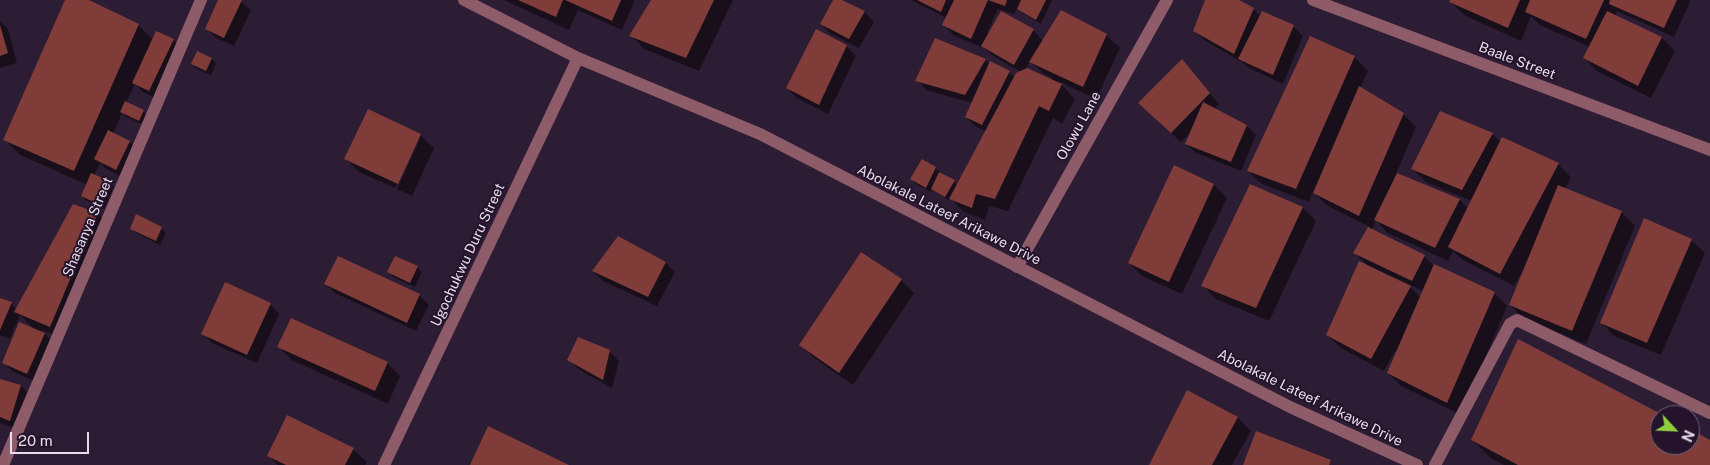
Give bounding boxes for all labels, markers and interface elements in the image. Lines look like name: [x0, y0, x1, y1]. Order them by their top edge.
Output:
street label: Baale Street: [1476, 39, 1558, 83]
street label: Olowu Lane: [1053, 89, 1105, 163]
street label: Abolakale Lateef Arikawe Drive: [854, 161, 1044, 269]
street label: Shasanya Street: [59, 174, 117, 280]
street label: Ugochukwu Duru Street: [427, 181, 509, 329]
street label: Abolakale Lateef Arikawe Drive: [1215, 346, 1405, 450]
north arrow: [1650, 405, 1700, 455]
scale bar: [12, 422, 91, 454]
text: N: [1678, 428, 1697, 444]
text: 20 m: [18, 432, 53, 449]

